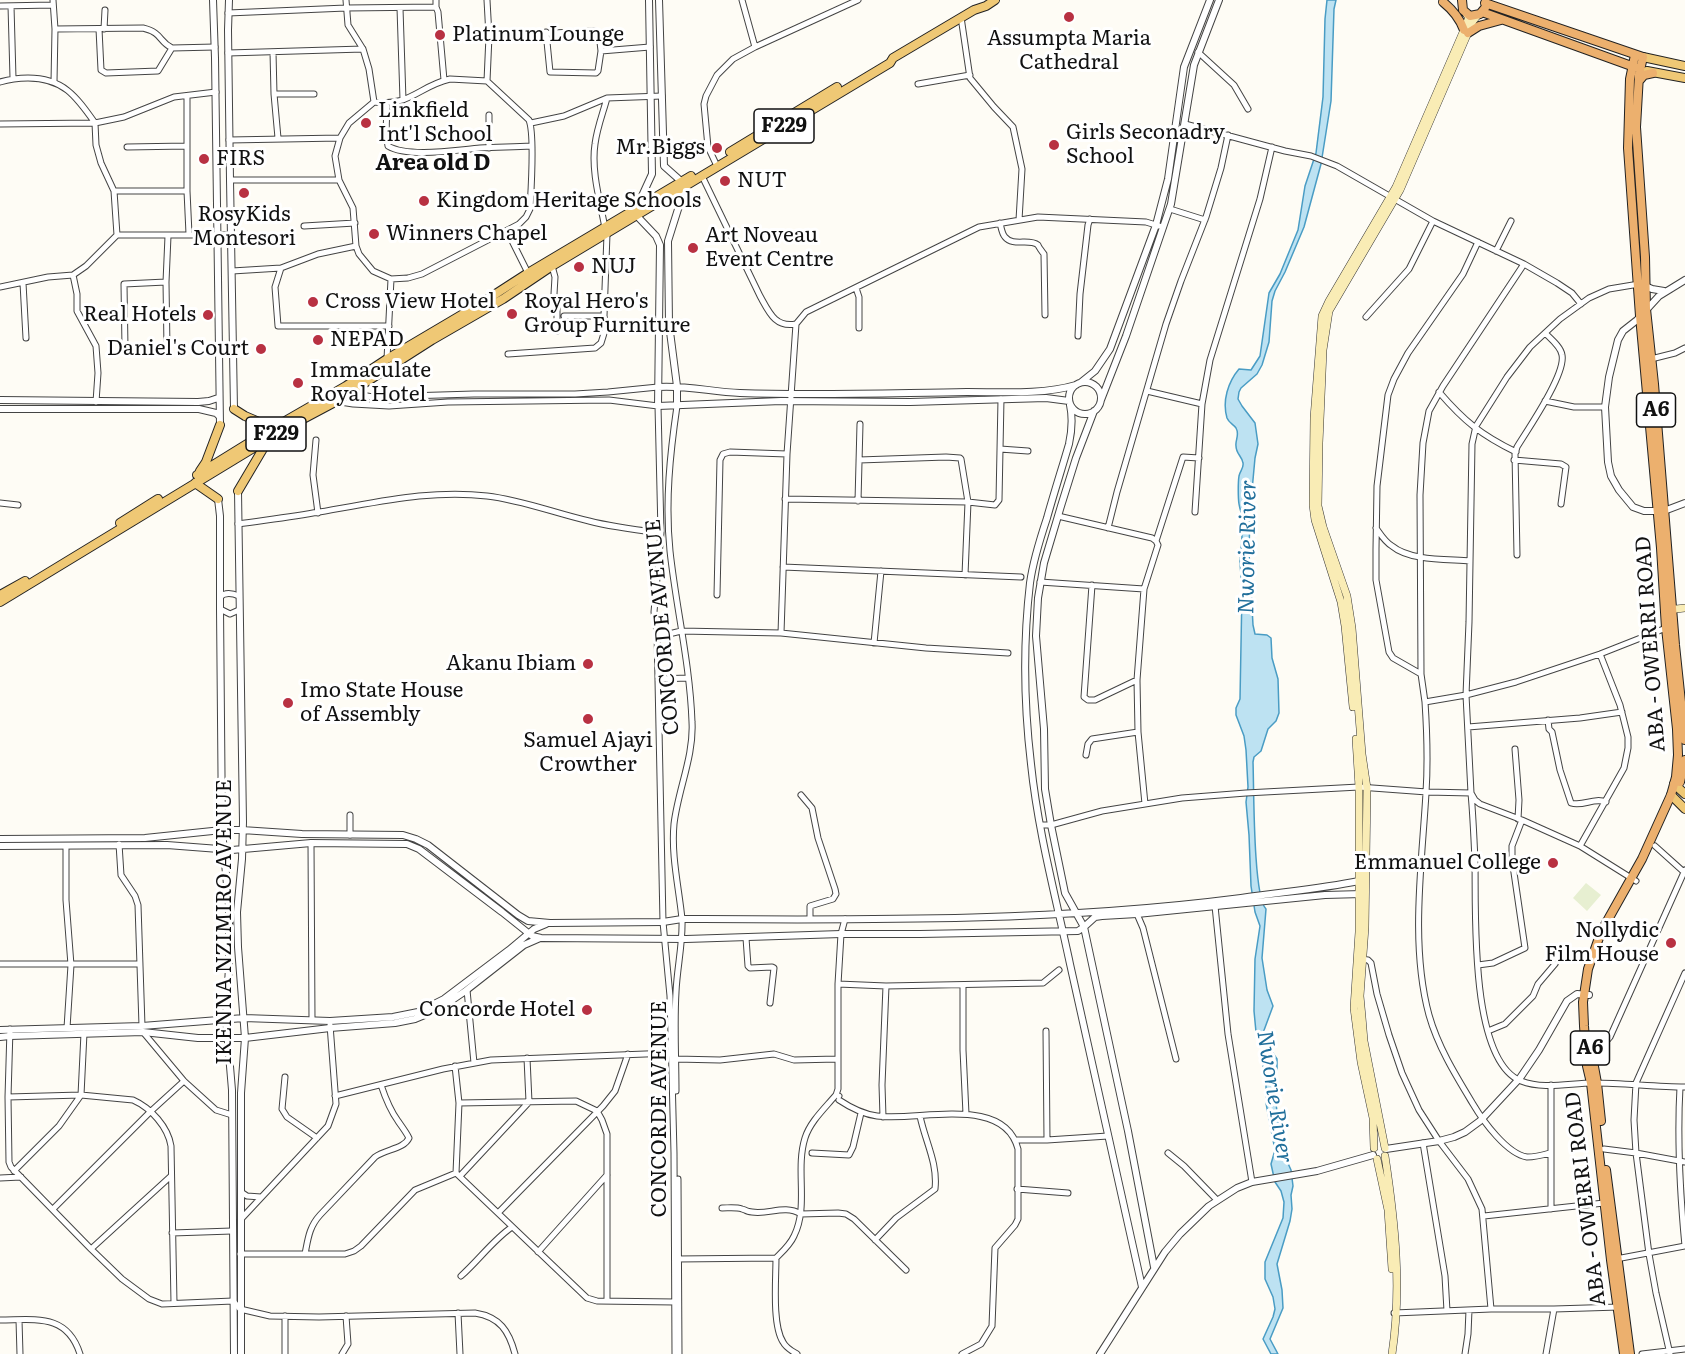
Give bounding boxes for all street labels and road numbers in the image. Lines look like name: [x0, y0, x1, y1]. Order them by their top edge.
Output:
road number: F229: [754, 109, 814, 143]
road number: A6: [1636, 393, 1676, 427]
road number: F229: [246, 417, 306, 451]
street label: CONCORDE AVENUE: [641, 518, 685, 736]
street label: ABA - OWERRI ROAD: [1631, 535, 1671, 753]
street label: IKENNA NZIMIRO AVENUE: [212, 779, 238, 1065]
street label: CONCORDE AVENUE: [647, 1001, 673, 1217]
road number: A6: [1570, 1031, 1610, 1065]
street label: ABA - OWERRI ROAD: [1560, 1090, 1612, 1308]

